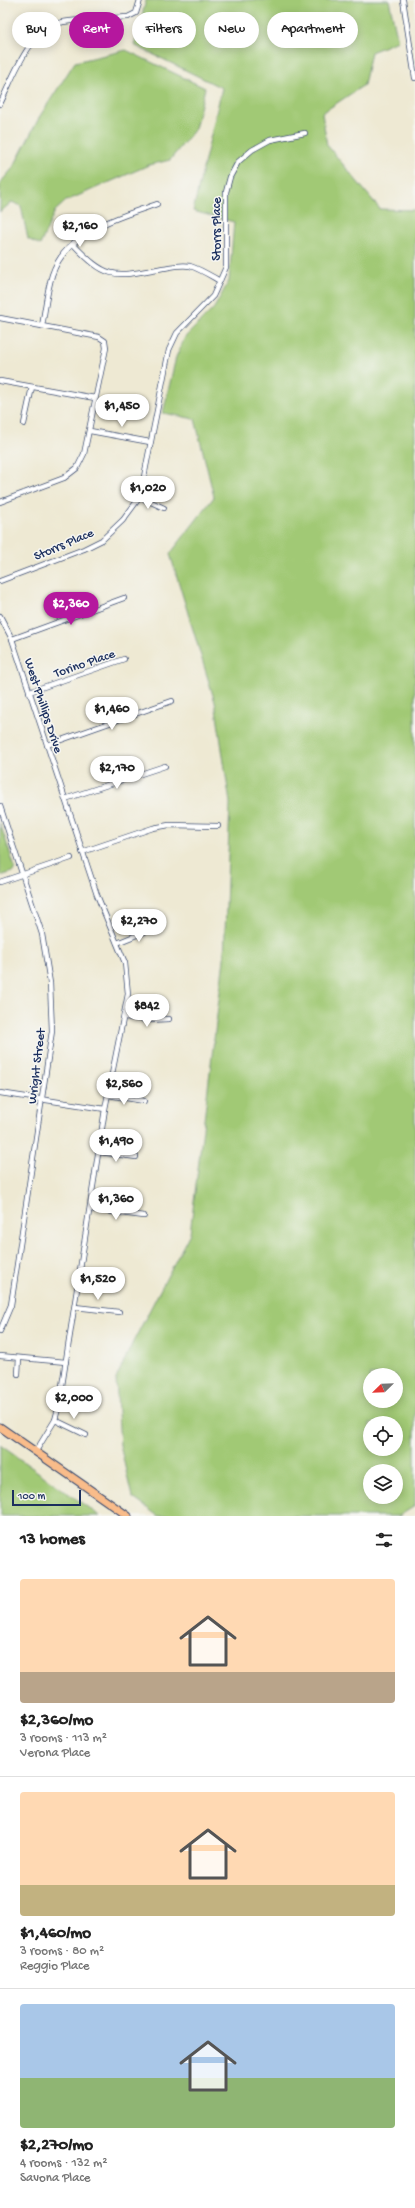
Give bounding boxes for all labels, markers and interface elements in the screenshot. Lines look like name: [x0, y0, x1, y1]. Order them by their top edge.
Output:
chip: Buy: [12, 12, 61, 48]
chip: Rent: [69, 12, 124, 48]
chip: Filters: [132, 12, 196, 48]
chip: New: [204, 12, 259, 48]
chip: Apartment: [267, 12, 358, 48]
street label: Storrs Place: [210, 197, 225, 261]
pin: $2,160: [47, 214, 113, 248]
text: $2,160: [62, 219, 98, 234]
pin: $1,450: [89, 394, 155, 428]
text: $1,450: [104, 399, 140, 414]
pin: $1,020: [115, 476, 181, 510]
text: $1,020: [130, 481, 166, 496]
street label: Storrs Place: [32, 526, 96, 565]
pin: $2,360: [38, 592, 104, 626]
text: $2,360: [52, 597, 90, 612]
street label: Torino Place: [51, 647, 118, 682]
street label: West Phillips Drive: [20, 656, 65, 755]
pin: $1,460: [79, 697, 145, 731]
text: $1,460: [94, 702, 130, 717]
pin: $2,170: [84, 756, 150, 790]
text: $2,170: [99, 761, 135, 776]
pin: $2,270: [106, 909, 172, 943]
text: $2,270: [121, 914, 157, 929]
pin: $842: [123, 994, 171, 1028]
text: $842: [134, 999, 160, 1014]
street label: Wright Street: [25, 1026, 50, 1105]
pin: $2,560: [91, 1072, 157, 1106]
text: $2,560: [105, 1077, 143, 1092]
pin: $1,490: [83, 1129, 149, 1163]
text: $1,490: [98, 1134, 134, 1149]
pin: $1,360: [83, 1187, 149, 1221]
text: $1,360: [98, 1192, 134, 1207]
pin: $1,520: [65, 1267, 131, 1301]
text: $1,520: [80, 1272, 116, 1287]
north arrow: [363, 1368, 403, 1408]
map controls: [363, 1368, 403, 1504]
pin: $2,000: [41, 1386, 107, 1420]
text: $2,000: [55, 1391, 93, 1406]
button: locate: [363, 1416, 403, 1456]
button: layers: [363, 1464, 403, 1504]
scale bar: [12, 1488, 81, 1507]
text: 100 m: [18, 1491, 45, 1503]
icon: filters: [373, 1529, 395, 1551]
text: 13 homes: [20, 1530, 85, 1550]
icon: home: [172, 1605, 244, 1677]
text: $2,360/mo: [20, 1711, 93, 1731]
text: 3 rooms · 113 m²: [20, 1731, 107, 1746]
text: Verona Place: [20, 1746, 90, 1761]
icon: home: [172, 1818, 244, 1890]
text: $1,460/mo: [20, 1924, 91, 1944]
text: 3 rooms · 80 m²: [20, 1944, 104, 1959]
text: Reggio Place: [20, 1959, 89, 1974]
icon: home: [172, 2030, 244, 2102]
text: $2,270/mo: [20, 2136, 93, 2156]
text: 4 rooms · 132 m²: [20, 2156, 107, 2171]
text: Savona Place: [20, 2171, 91, 2186]

